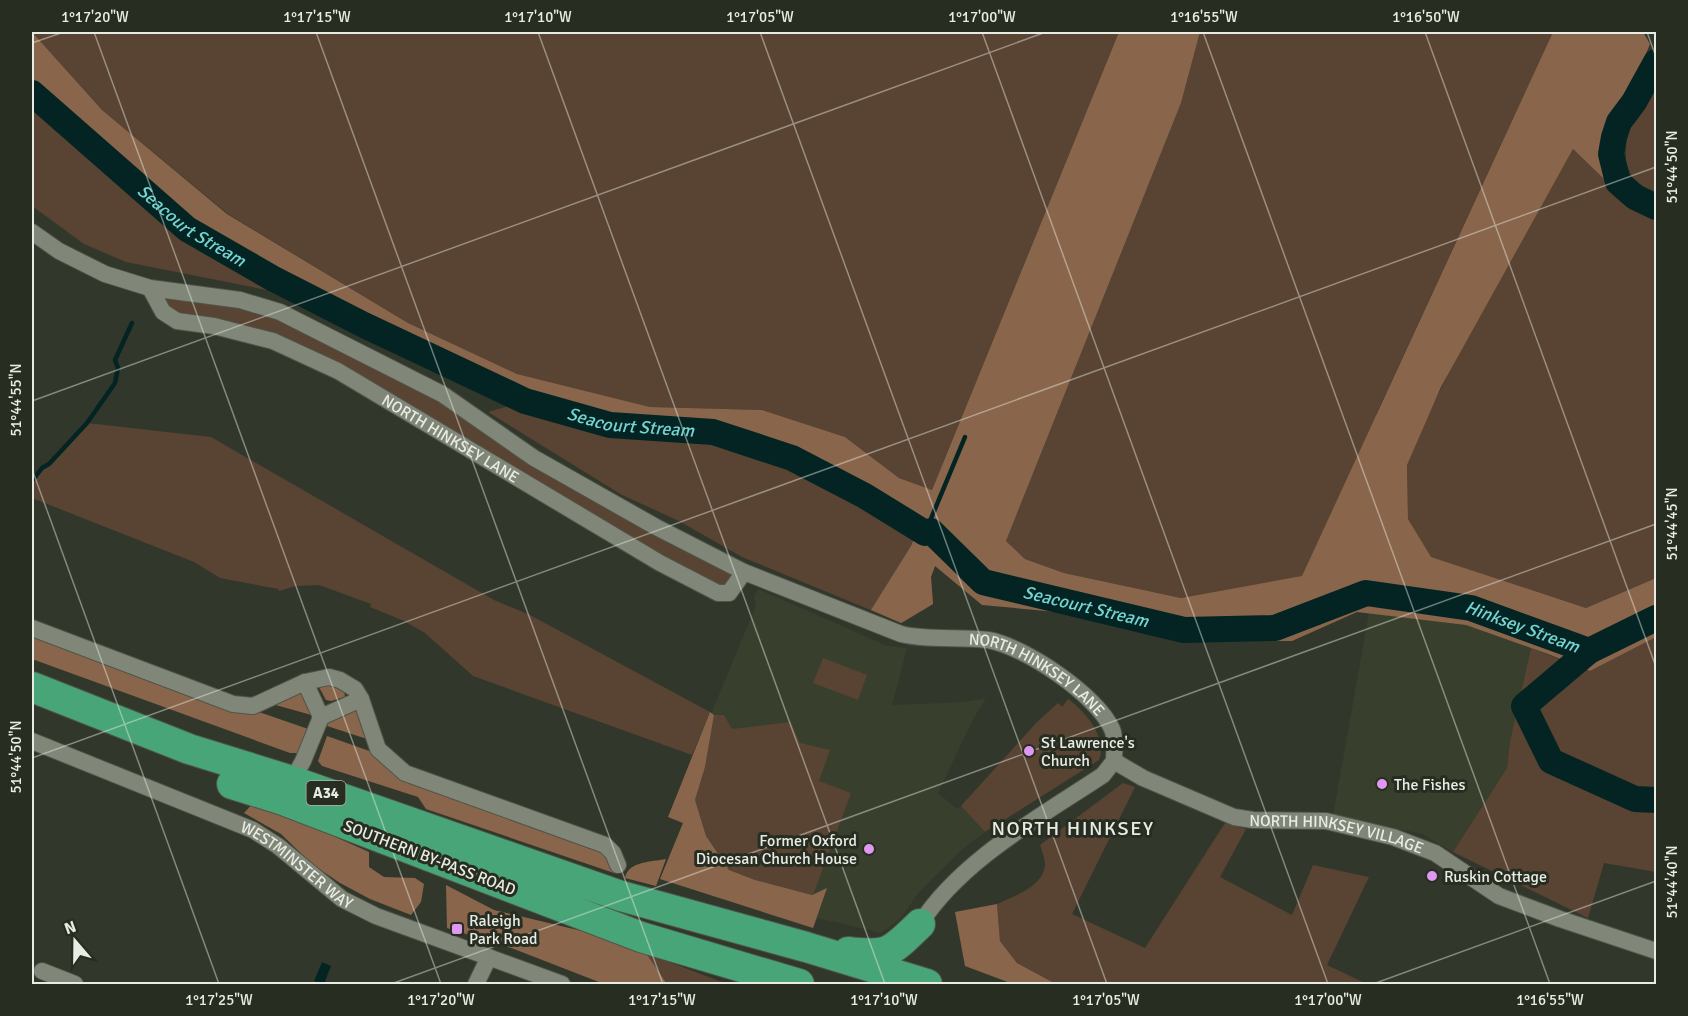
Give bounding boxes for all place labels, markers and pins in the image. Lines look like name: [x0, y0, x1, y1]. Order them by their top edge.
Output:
place label: St Lawrence's Church: [1041, 733, 1135, 771]
marker: St Lawrence's Church: [1022, 744, 1036, 758]
place label: The Fishes: [1394, 775, 1466, 795]
marker: The Fishes: [1375, 777, 1389, 791]
place label: Former Oxford Diocesan Church House: [696, 831, 857, 869]
marker: Former Oxford Diocesan Church House: [862, 842, 876, 856]
place label: Ruskin Cottage: [1444, 867, 1547, 887]
marker: Ruskin Cottage: [1425, 869, 1439, 883]
place label: Raleigh Park Road: [469, 911, 538, 949]
marker: Raleigh Park Road: [450, 922, 464, 936]

